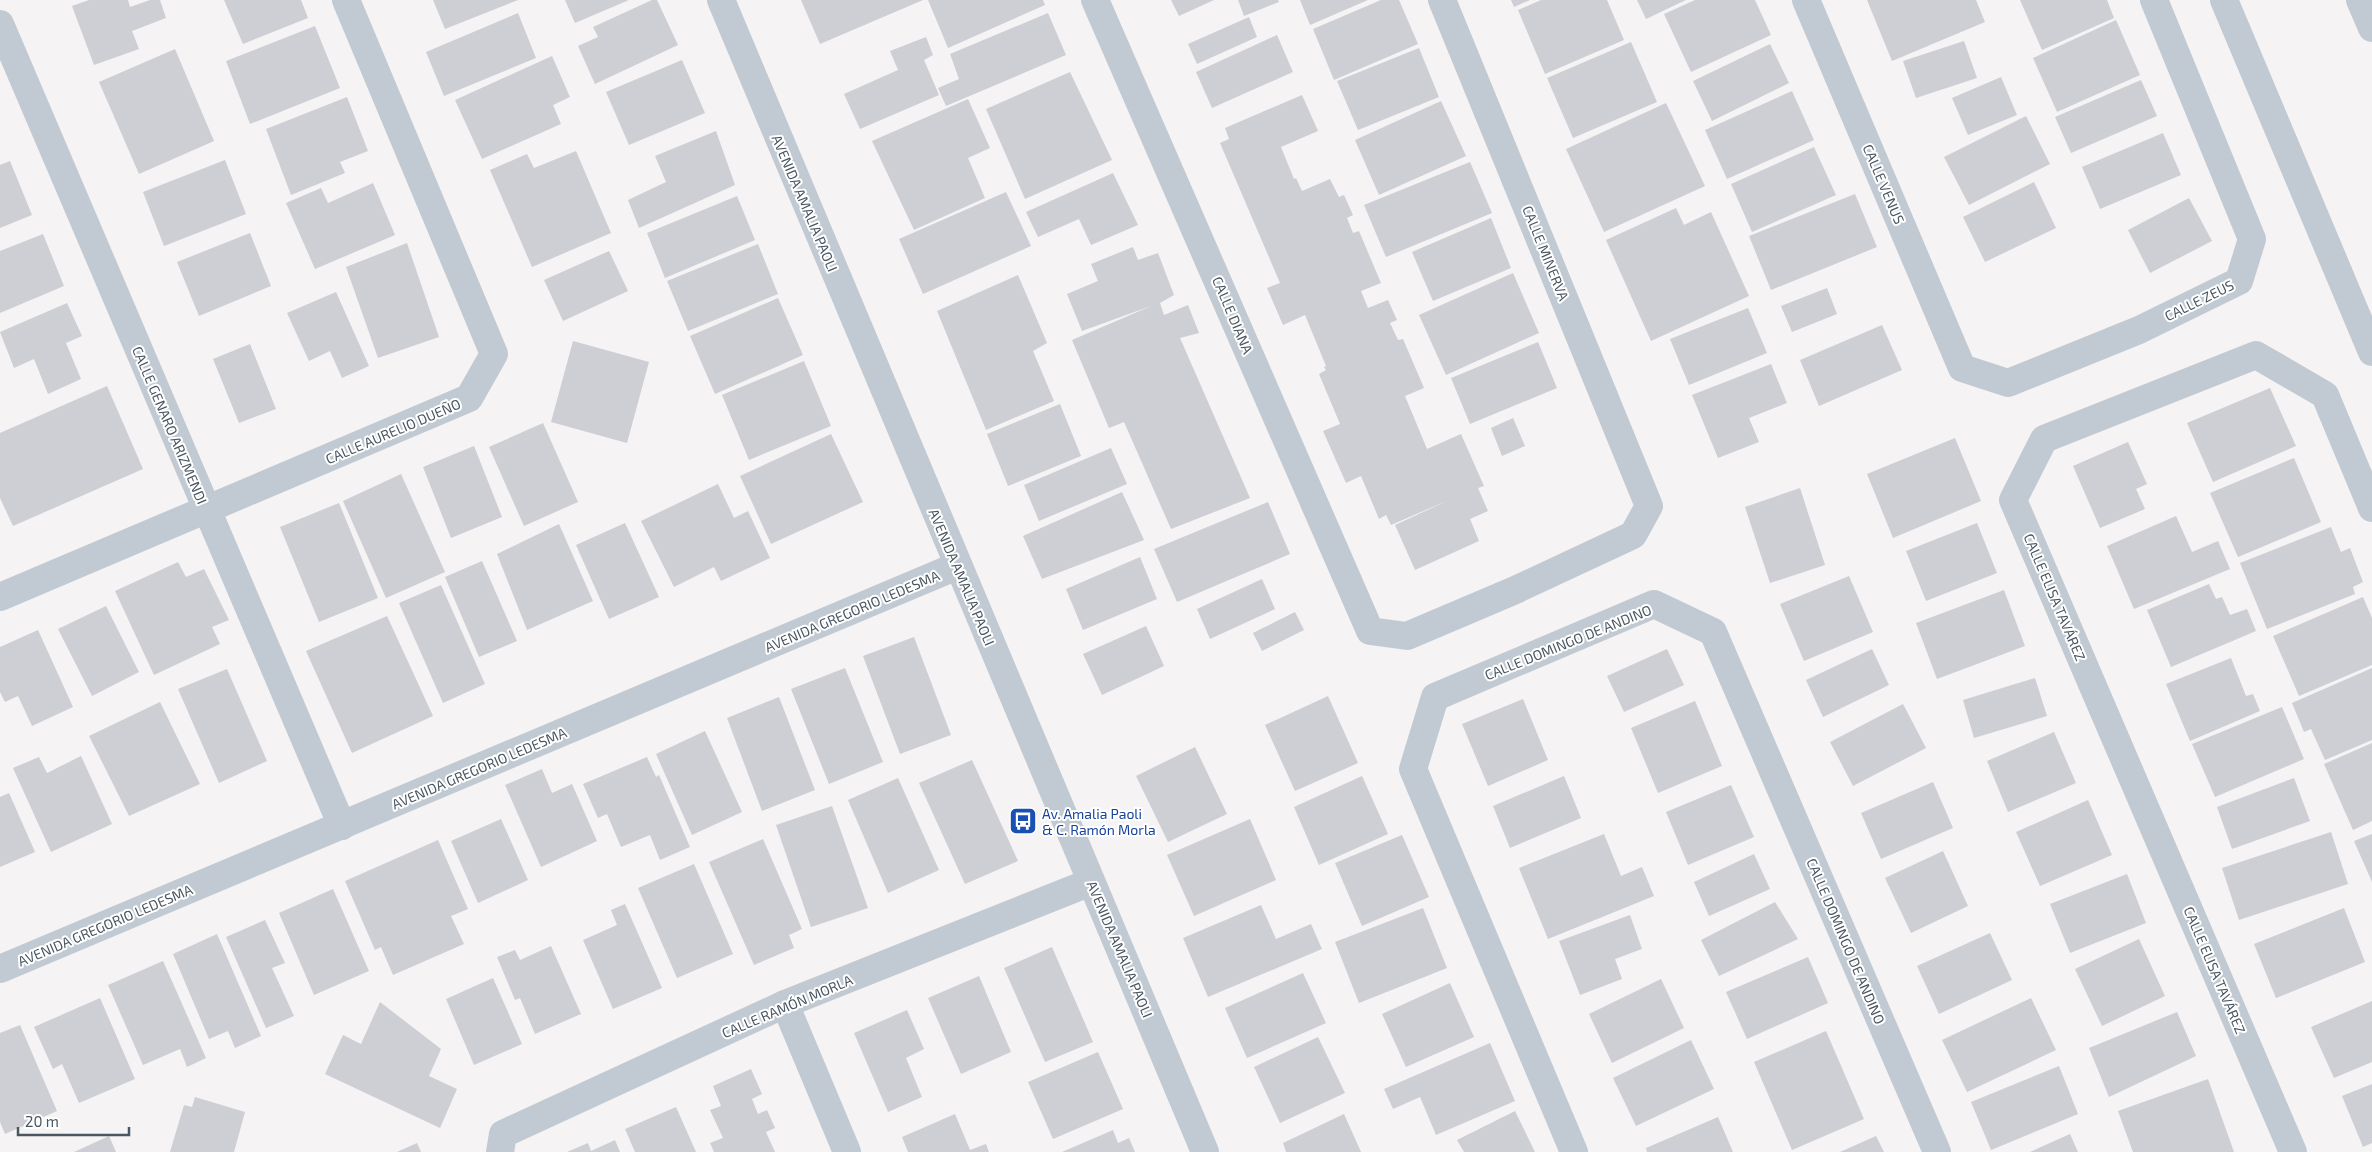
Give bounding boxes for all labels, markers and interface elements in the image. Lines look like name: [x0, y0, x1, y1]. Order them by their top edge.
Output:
street label: AVENIDA AMALIA PAOLI: [768, 132, 842, 274]
street label: CALLE VENUS: [1860, 141, 1909, 227]
street label: CALLE MINERVA: [1519, 203, 1573, 303]
street label: CALLE DIANA: [1209, 274, 1257, 356]
street label: CALLE ZEUS: [2162, 276, 2237, 324]
street label: CALLE GENARO ARIZMENDI: [129, 343, 211, 507]
street label: CALLE AURELIO DUEÑO: [323, 395, 463, 467]
street label: AVENIDA AMALIA PAOLI: [925, 506, 999, 648]
street label: CALLE ELISA TAVÁREZ: [2021, 531, 2090, 663]
street label: AVENIDA GREGORIO LEDESMA: [762, 566, 942, 656]
street label: CALLE DOMINGO DE ANDINO: [1482, 601, 1654, 683]
street label: AVENIDA GREGORIO LEDESMA: [389, 723, 569, 813]
place label: Av. Amalia Paoli & C. Ramón Morla: [1042, 805, 1156, 838]
bus stop icon: Av. Amalia Paoli & C. Ramón Morla: [1008, 806, 1038, 836]
street label: CALLE DOMINGO DE ANDINO: [1803, 856, 1889, 1026]
street label: AVENIDA AMALIA PAOLI: [1083, 878, 1157, 1020]
street label: AVENIDA GREGORIO LEDESMA: [15, 880, 195, 970]
street label: CALLE ELISA TAVÁREZ: [2181, 904, 2250, 1036]
street label: CALLE RAMÓN MORLA: [719, 971, 855, 1041]
scale bar: [18, 1104, 129, 1136]
text: 20 m: [25, 1112, 59, 1130]

